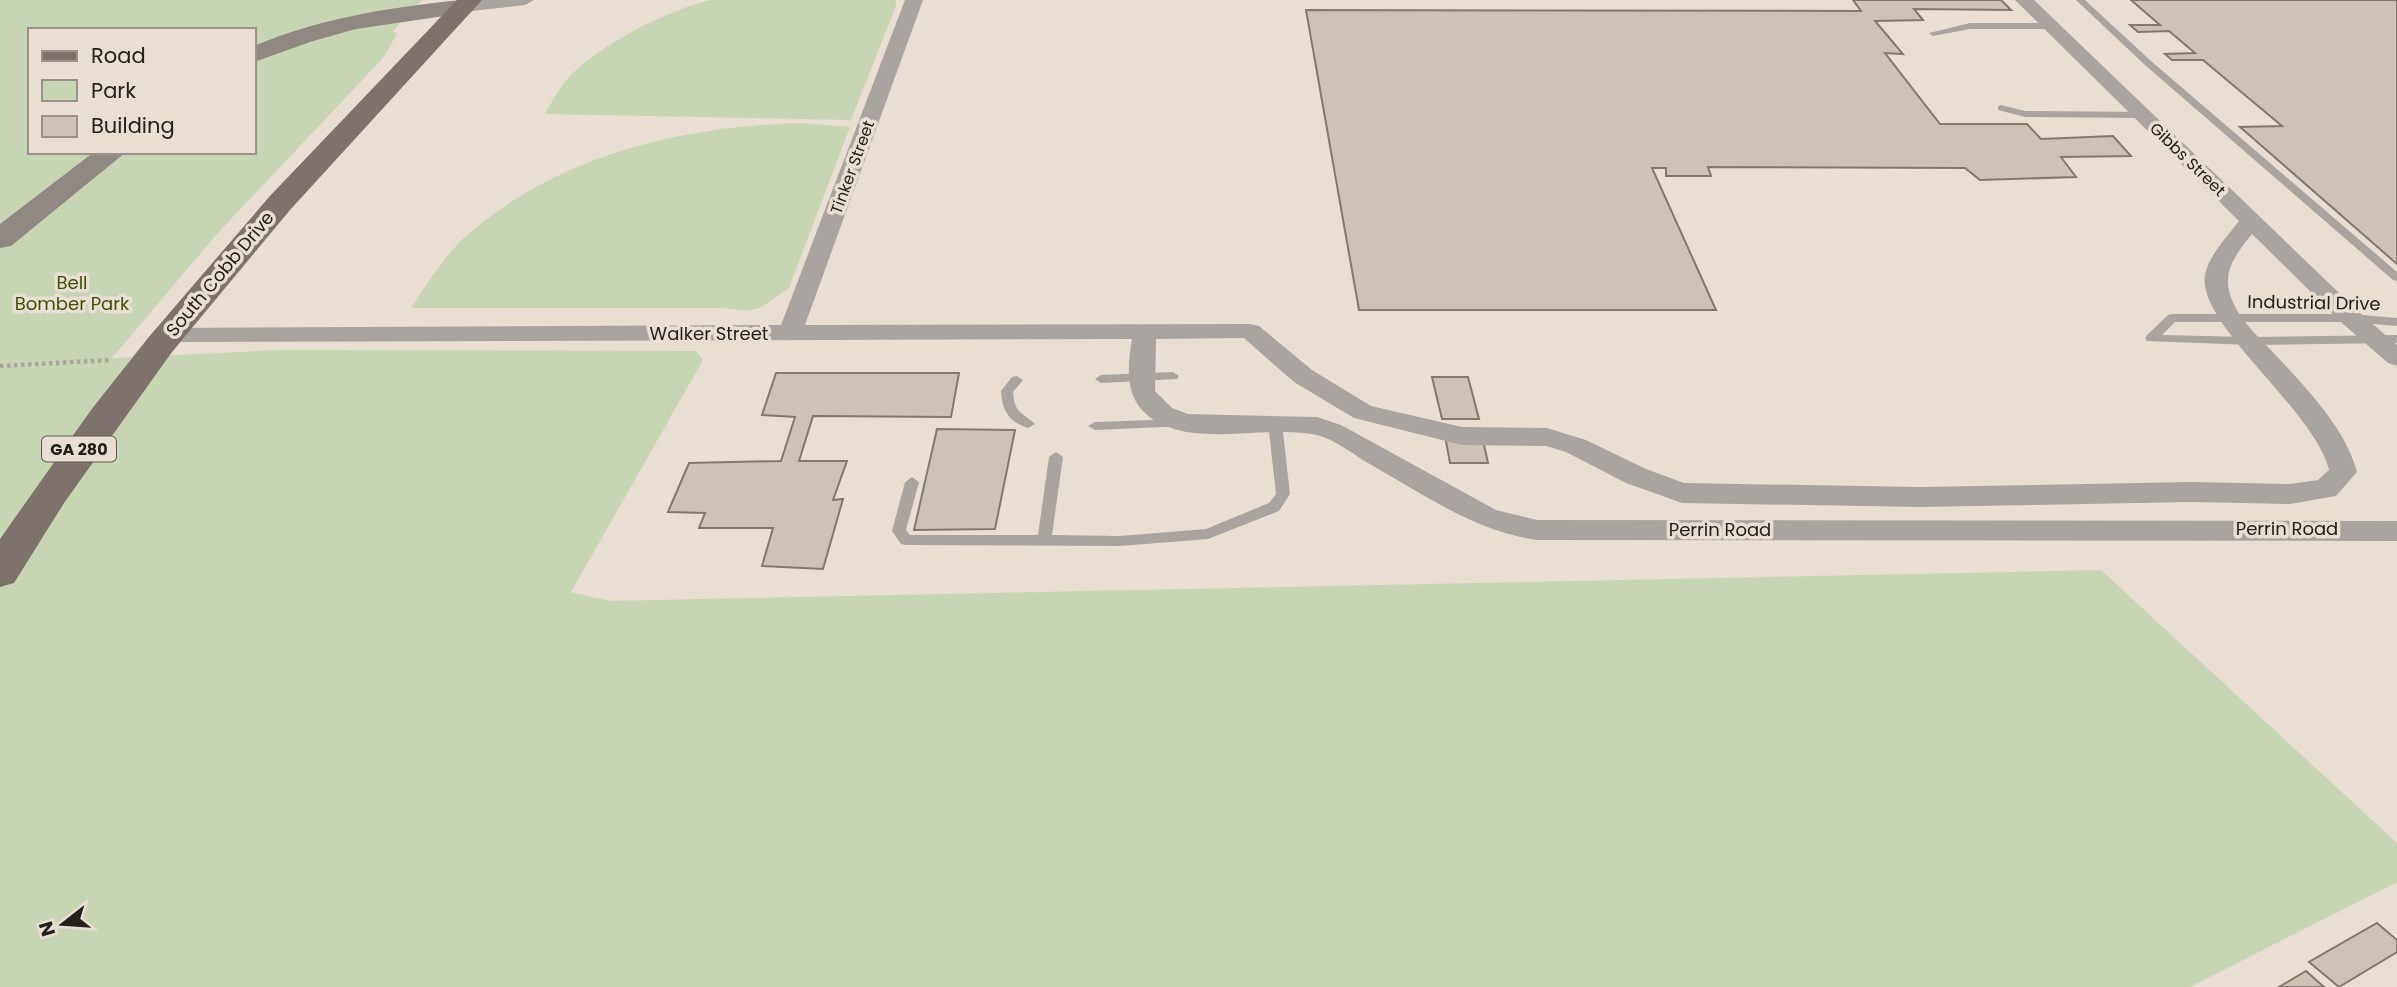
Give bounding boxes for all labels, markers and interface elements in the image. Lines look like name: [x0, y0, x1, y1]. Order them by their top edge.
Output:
legend: [28, 28, 256, 154]
text: Road: [91, 41, 146, 70]
text: Park: [91, 76, 136, 105]
text: Building: [91, 111, 175, 140]
street label: Tinker Street: [825, 117, 880, 217]
street label: Gibbs Street: [2145, 117, 2231, 202]
street label: South Cobb Drive: [160, 206, 279, 342]
park label: Bell Bomber Park: [15, 270, 130, 316]
street label: Industrial Drive: [2247, 289, 2381, 316]
street label: Walker Street: [650, 321, 768, 346]
road number: GA 280: [42, 436, 116, 462]
street label: Perrin Road: [2236, 516, 2338, 541]
street label: Perrin Road: [1669, 517, 1771, 542]
north arrow: [28, 889, 98, 959]
text: N: [32, 918, 62, 940]

